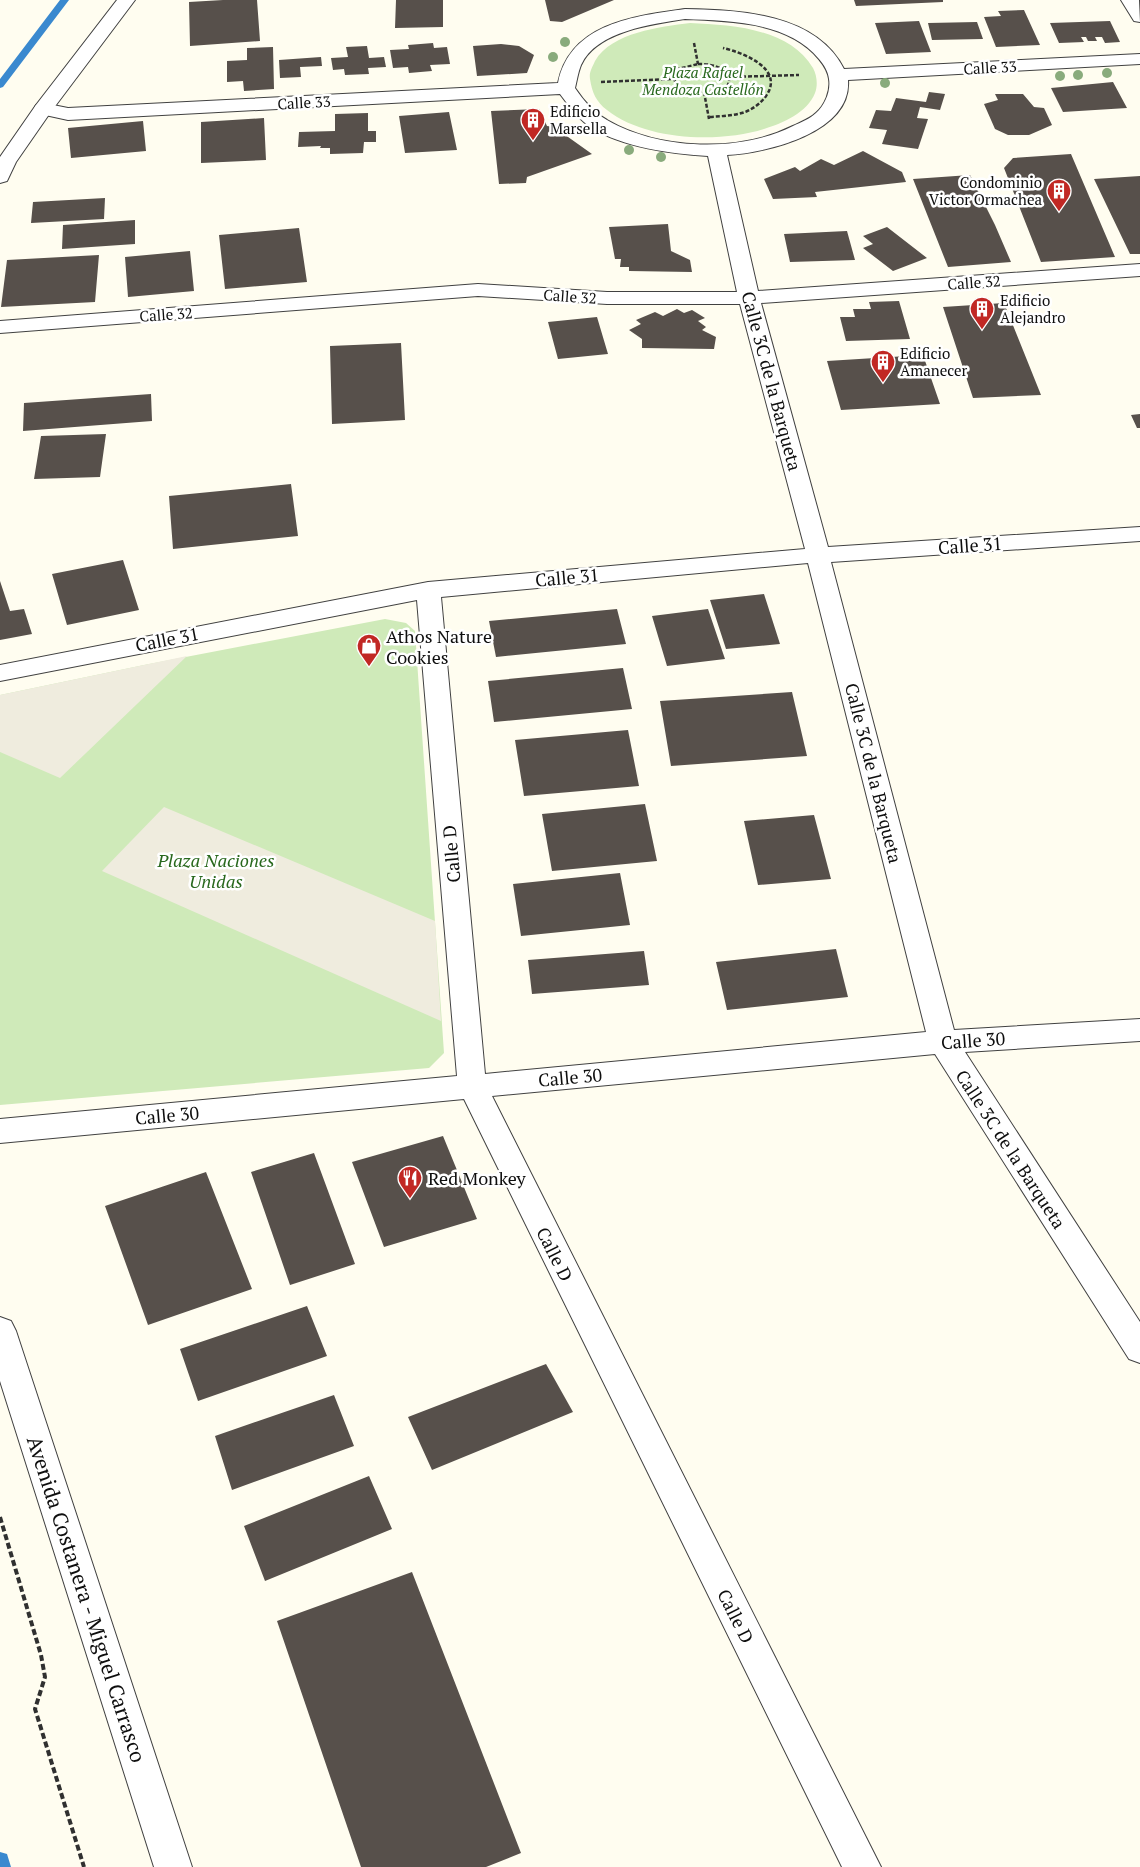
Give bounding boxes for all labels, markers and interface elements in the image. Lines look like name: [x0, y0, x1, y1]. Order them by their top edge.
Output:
street label: Calle 33: [963, 56, 1017, 78]
park label: Plaza Rafael Mendoza Castellón: [641, 62, 764, 99]
street label: Calle 33: [277, 91, 331, 113]
place label: Edificio Marsella: [550, 101, 607, 138]
building icon: Edificio Marsella: [520, 107, 546, 141]
place label: Condominio Victor Ormachea: [929, 172, 1042, 209]
building icon: Condominio Victor Ormachea: [1046, 178, 1072, 212]
street label: Calle 32: [947, 270, 1001, 294]
street label: Calle 32: [543, 284, 597, 308]
street label: Calle 3C de la Barqueta: [736, 289, 808, 473]
place label: Edificio Alejandro: [1000, 290, 1066, 327]
building icon: Edificio Alejandro: [969, 296, 995, 330]
street label: Calle 32: [139, 302, 193, 326]
place label: Edificio Amanecer: [900, 343, 967, 380]
building icon: Edificio Amanecer: [870, 349, 896, 383]
street label: Calle 31: [937, 531, 1003, 559]
street label: Calle 31: [534, 562, 600, 592]
street label: Calle 31: [133, 621, 201, 657]
place label: Athos Nature Cookies: [386, 624, 492, 669]
shop icon: Athos Nature Cookies: [356, 633, 382, 667]
street label: Calle 3C de la Barqueta: [840, 680, 908, 866]
street label: Calle D: [437, 824, 465, 884]
park label: Plaza Naciones Unidas: [156, 848, 275, 893]
street label: Calle 30: [940, 1026, 1006, 1054]
street label: Calle 30: [537, 1062, 603, 1092]
street label: Calle 3C de la Barqueta: [951, 1065, 1071, 1233]
street label: Calle 30: [134, 1100, 200, 1130]
restaurant icon: Red Monkey: [397, 1165, 423, 1199]
place label: Red Monkey: [428, 1166, 527, 1190]
street label: Calle D: [531, 1223, 579, 1285]
street label: Avenida Costanera - Miguel Carrasco: [21, 1432, 153, 1766]
street label: Calle D: [712, 1585, 760, 1647]

